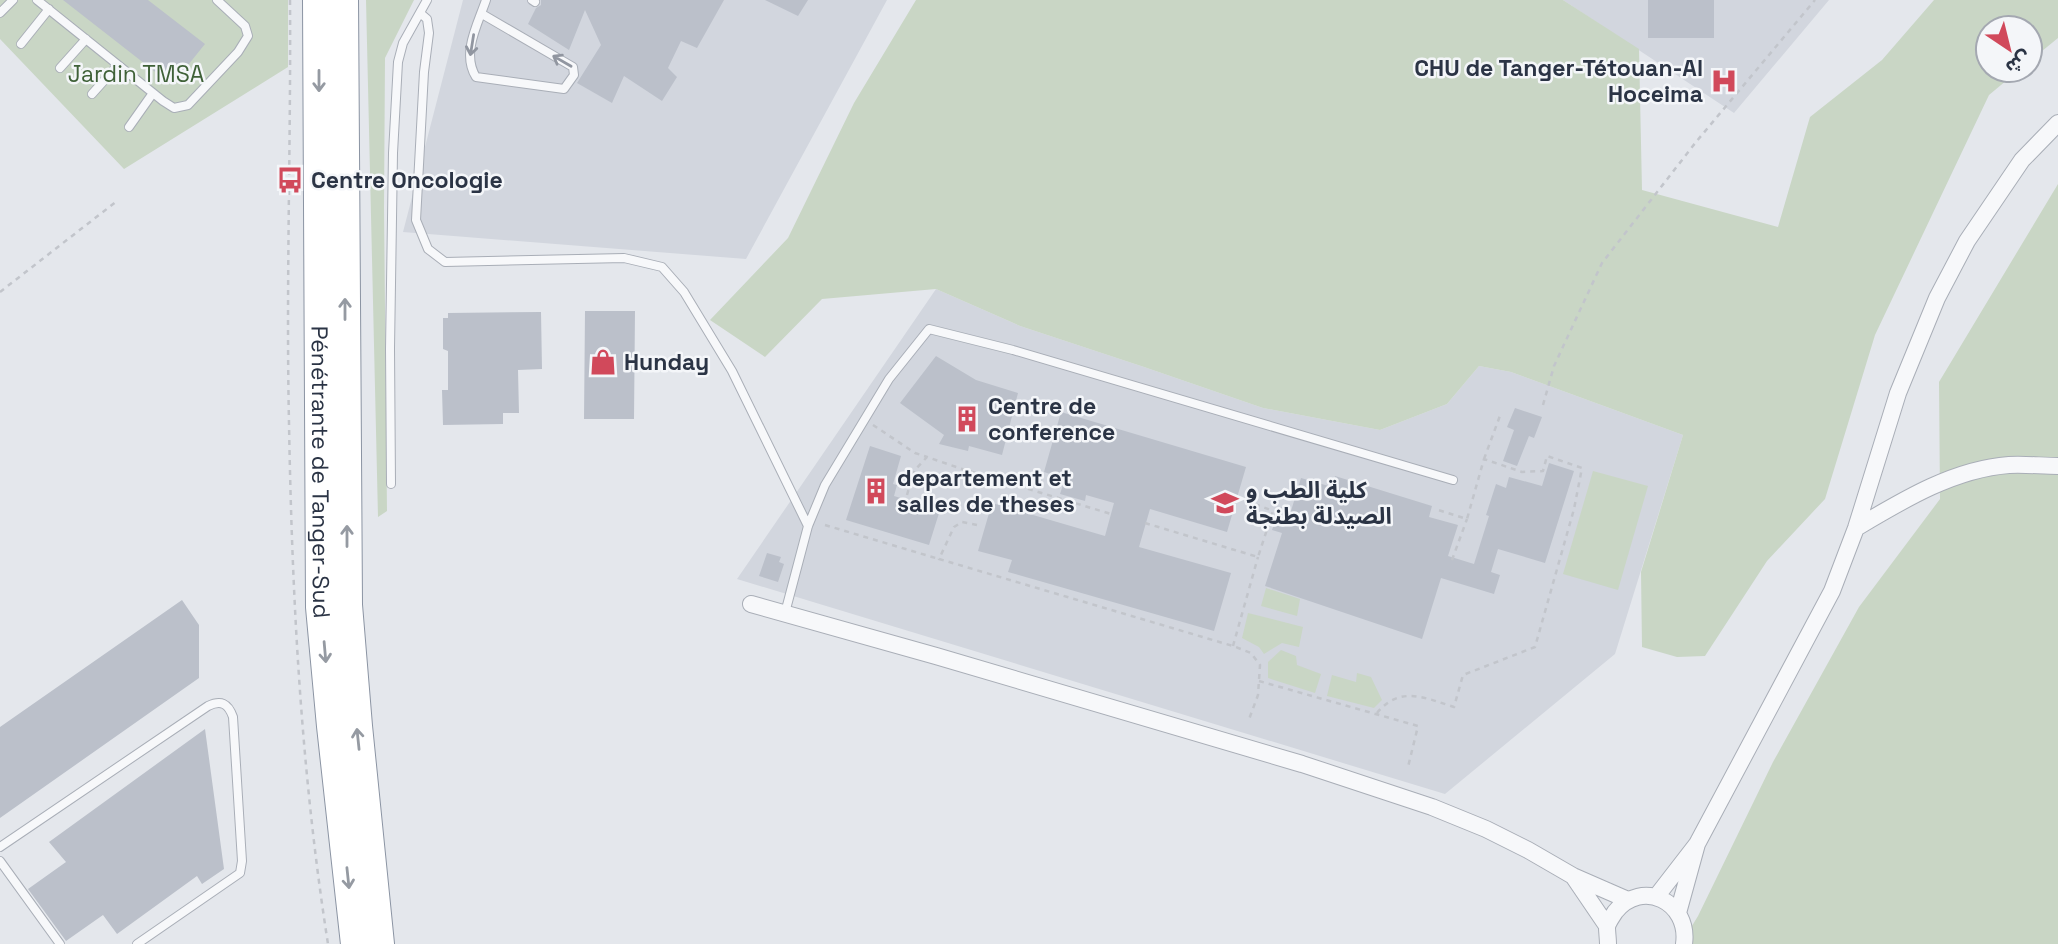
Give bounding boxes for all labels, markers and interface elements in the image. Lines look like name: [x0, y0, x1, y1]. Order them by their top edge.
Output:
north arrow: [1974, 14, 2044, 84]
one-way arrow: [465, 33, 478, 56]
text: ش: [2001, 45, 2036, 80]
one-way arrow: [552, 53, 572, 67]
place label: CHU de Tanger-Tétouan-Al Hoceima: [1414, 53, 1703, 109]
park label: Jardin TMSA: [68, 59, 204, 89]
hospital icon: CHU de Tanger-Tétouan-Al Hoceima: [1709, 66, 1739, 96]
one-way arrow: [312, 70, 326, 93]
bus stop icon: Centre Oncologie: [275, 165, 305, 195]
place label: Centre Oncologie: [311, 165, 503, 195]
one-way arrow: [338, 298, 352, 321]
street label: Pénétrante de Tanger-Sud: [305, 326, 337, 620]
shop icon: Hunday: [588, 347, 618, 377]
place label: Hunday: [624, 347, 709, 377]
place label: Centre de conference: [988, 391, 1115, 447]
building icon: Centre de conference: [952, 404, 982, 434]
place label: departement et salles de theses: [897, 463, 1075, 519]
place label: كلية الطب و الصيدلة بطنجة: [1246, 475, 1392, 531]
building icon: departement et salles de theses: [861, 476, 891, 506]
school or university icon: كلية الطب و الصيدلة بطنجة: [1210, 488, 1240, 518]
one-way arrow: [340, 525, 354, 548]
one-way arrow: [319, 640, 332, 663]
one-way arrow: [351, 728, 364, 751]
one-way arrow: [342, 866, 355, 889]

